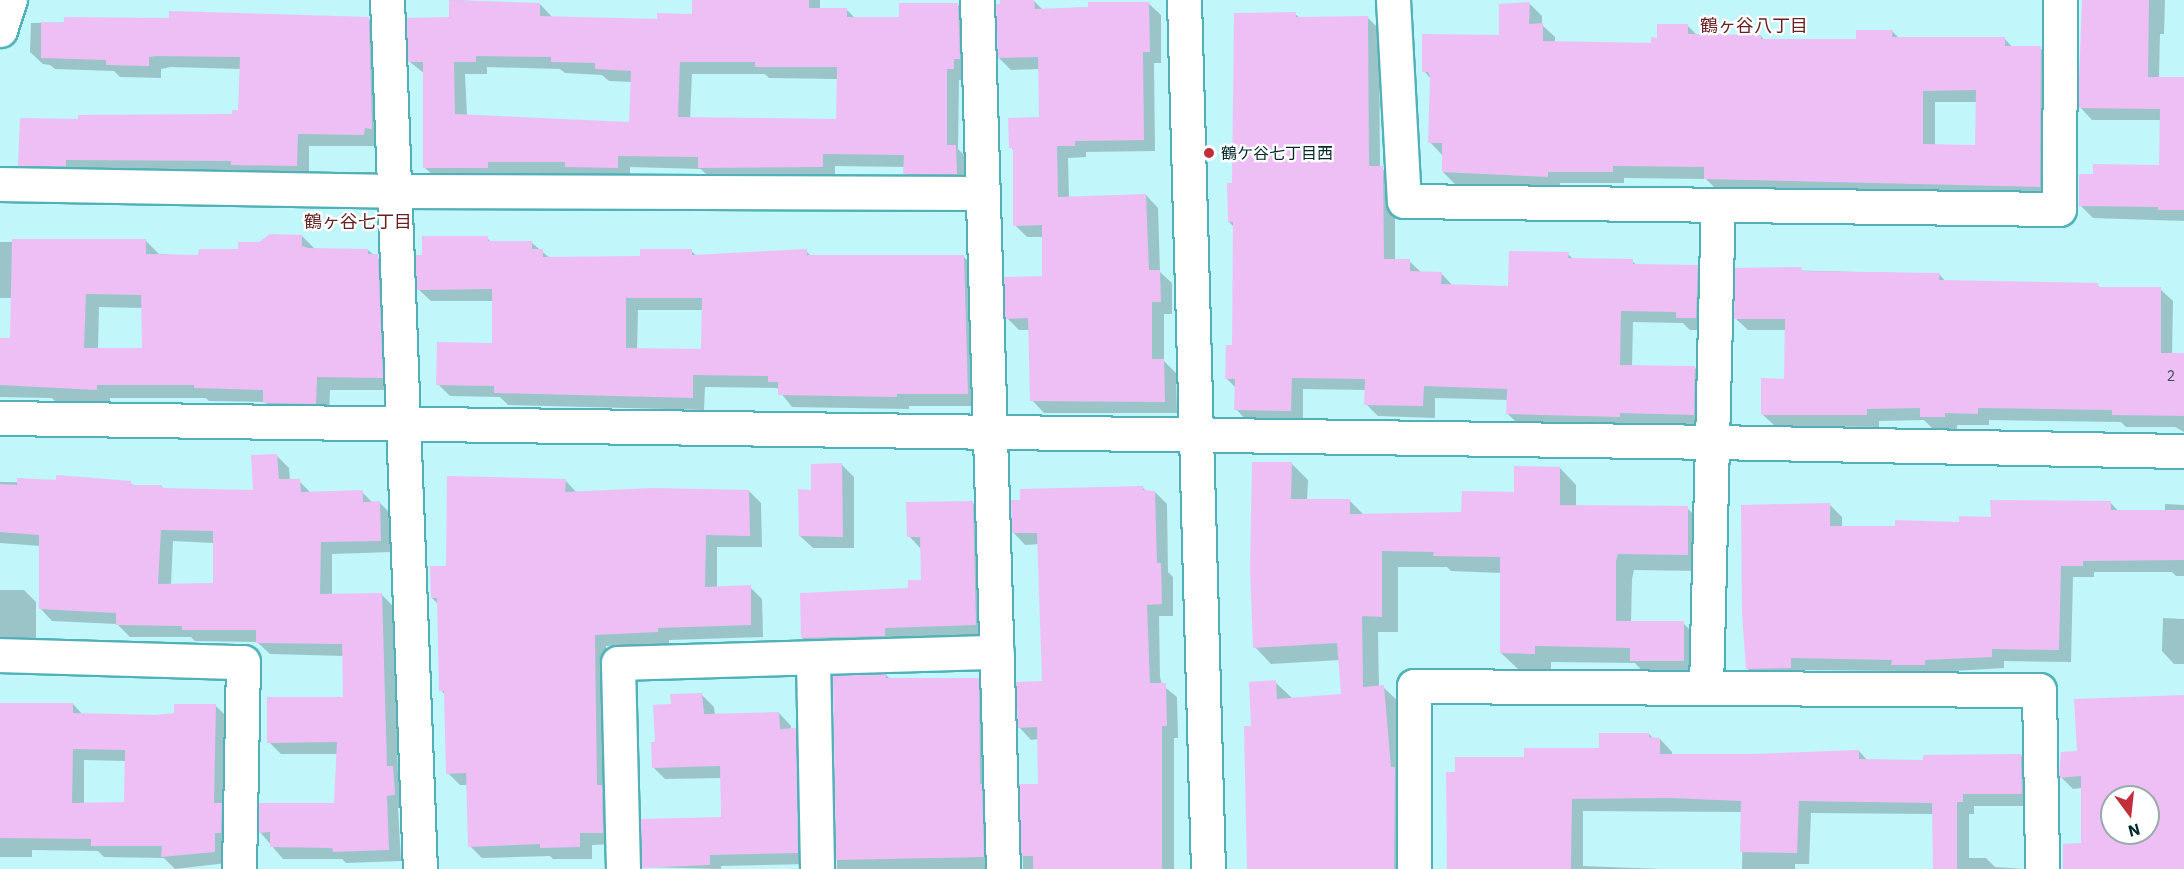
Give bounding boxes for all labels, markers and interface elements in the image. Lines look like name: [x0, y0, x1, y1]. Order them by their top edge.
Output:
district label: 鶴ヶ谷八丁目: [1700, 15, 1808, 37]
place label: 鶴ケ谷七丁目西: [1221, 143, 1333, 163]
marker: 鶴ケ谷七丁目西: [1202, 146, 1216, 160]
district label: 鶴ヶ谷七丁目: [304, 211, 412, 233]
house number: 2: [2167, 368, 2175, 384]
north arrow: [2100, 785, 2160, 845]
text: N: [2126, 819, 2142, 842]

